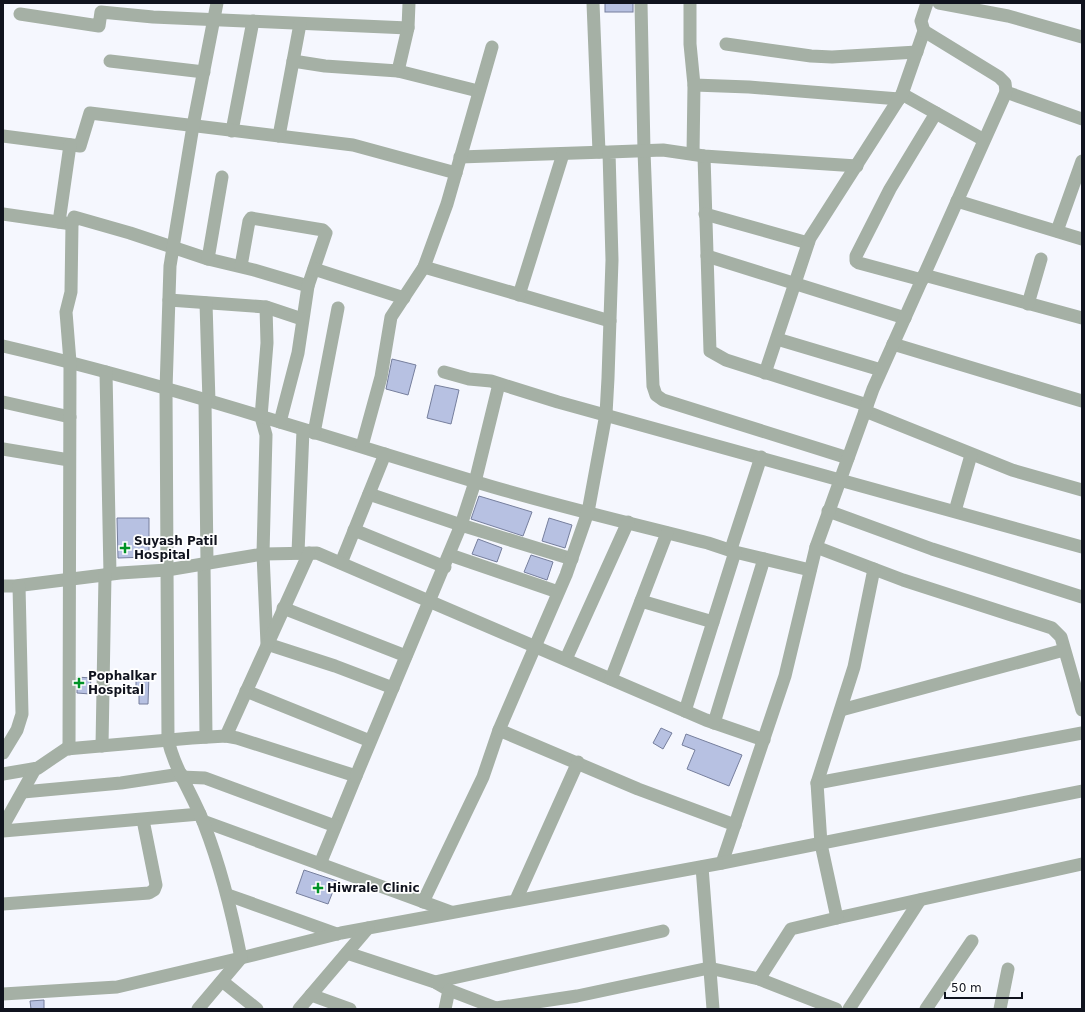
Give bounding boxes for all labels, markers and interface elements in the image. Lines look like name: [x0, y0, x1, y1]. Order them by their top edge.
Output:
place label: Suyash Patil Hospital: [134, 534, 218, 562]
marker: Suyash Patil Hospital: [119, 542, 131, 554]
place label: Pophalkar Hospital: [88, 669, 156, 697]
marker: Pophalkar Hospital: [73, 677, 85, 689]
place label: Hiwrale Clinic: [327, 881, 420, 895]
marker: Hiwrale Clinic: [312, 882, 324, 894]
scale bar: [945, 974, 1022, 1000]
text: 50 m: [951, 981, 982, 995]

